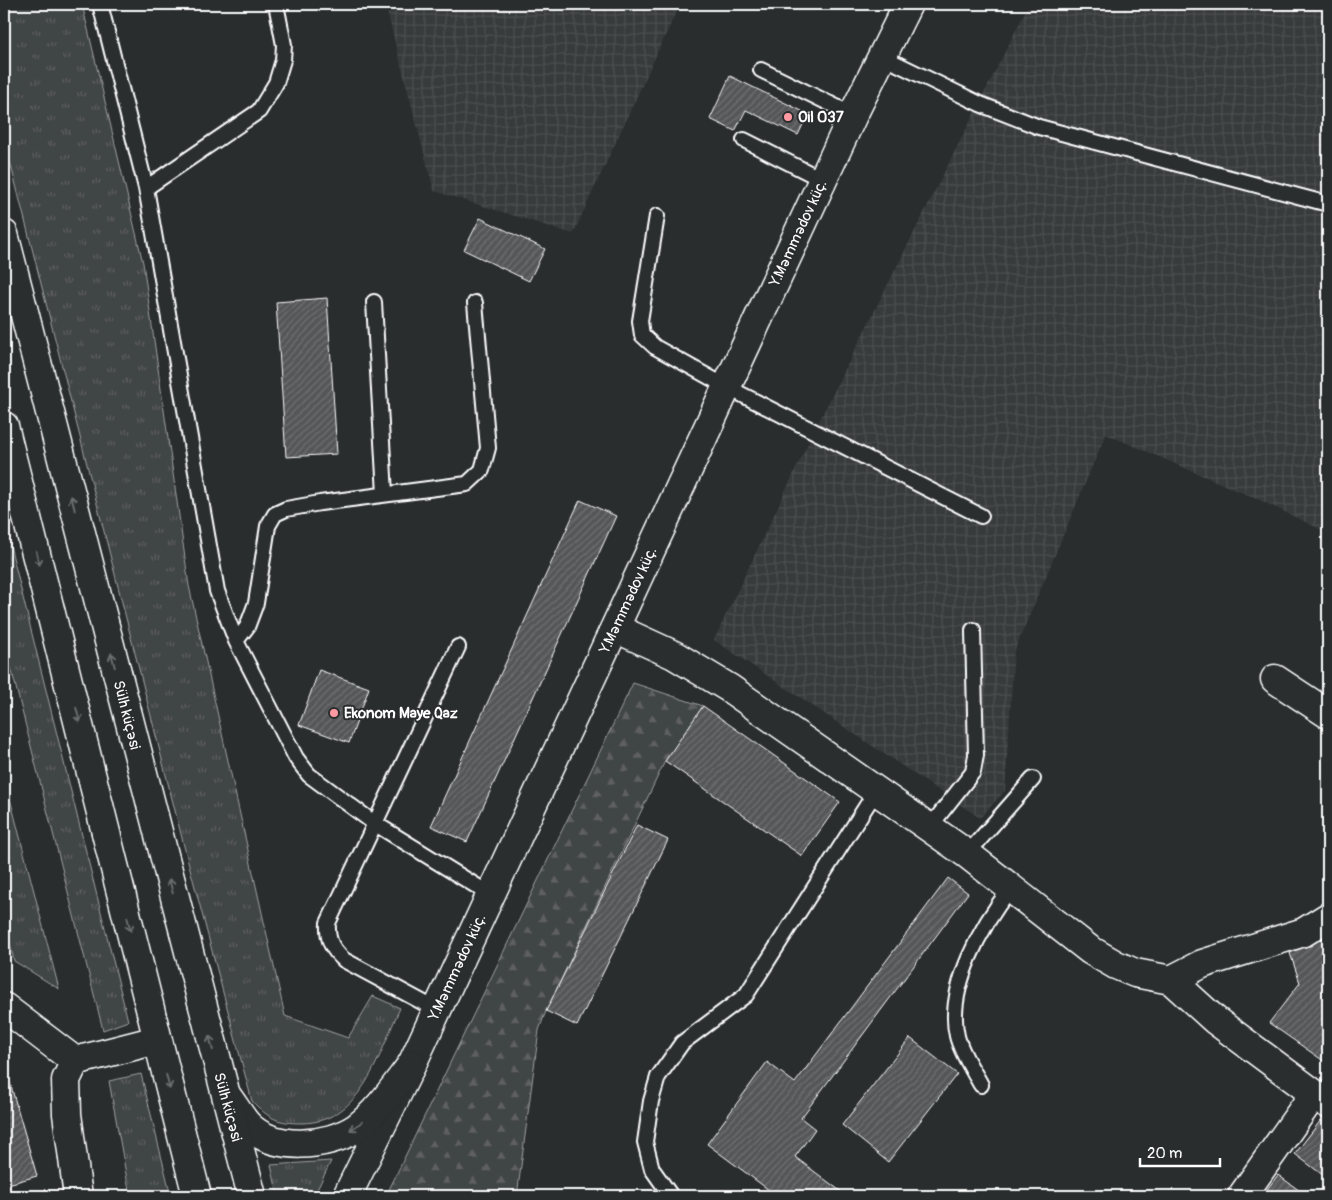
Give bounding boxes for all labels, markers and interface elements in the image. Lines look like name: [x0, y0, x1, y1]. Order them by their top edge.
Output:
place label: Oil 037: [798, 108, 844, 127]
marker: Oil 037: [782, 111, 794, 123]
street label: Y.Məmmədov küç.: [765, 177, 832, 291]
one-way arrow: [68, 495, 77, 511]
street label: Y.Məmmədov küç.: [595, 544, 662, 658]
one-way arrow: [33, 549, 43, 565]
one-way arrow: [108, 653, 117, 669]
street label: Sülh küçəsi: [109, 679, 144, 752]
place label: Ekonom Maye Qaz: [344, 704, 458, 723]
one-way arrow: [74, 707, 83, 723]
marker: Ekonom Maye Qaz: [328, 707, 340, 719]
one-way arrow: [166, 878, 175, 894]
street label: Y.Məmmədov küç.: [424, 911, 491, 1025]
one-way arrow: [125, 916, 134, 932]
one-way arrow: [206, 1035, 215, 1051]
street label: Sülh küçəsi: [209, 1071, 246, 1144]
one-way arrow: [164, 1073, 173, 1089]
one-way arrow: [349, 1121, 363, 1131]
scale bar: [1140, 1135, 1220, 1167]
text: 20 m: [1147, 1144, 1182, 1163]

